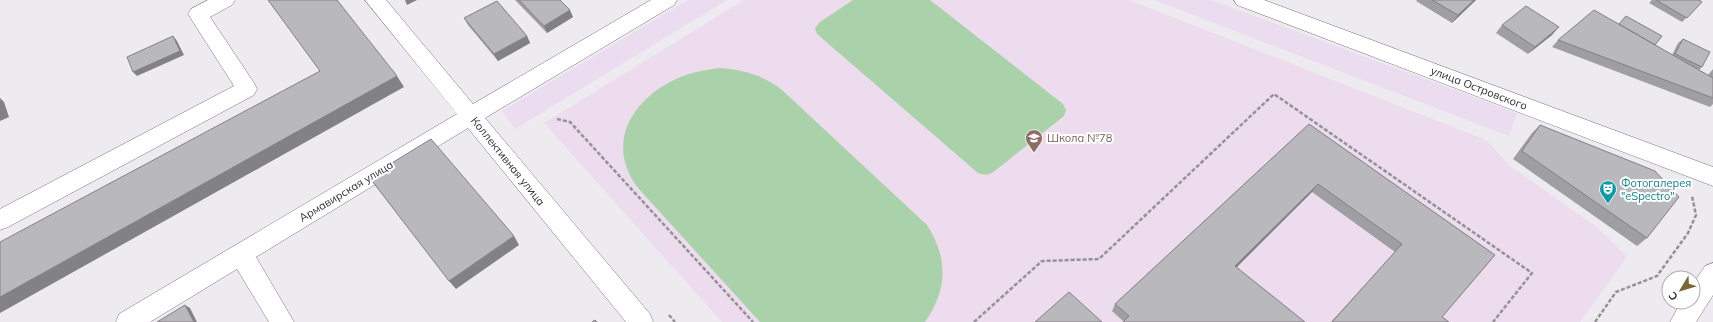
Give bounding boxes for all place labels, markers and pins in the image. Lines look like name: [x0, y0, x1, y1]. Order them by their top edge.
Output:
school or university icon: Школа №78: [1024, 128, 1044, 153]
place label: Школа №78: [1047, 131, 1113, 145]
place label: Фотогалерея "eSpectro": [1621, 176, 1691, 203]
theatre icon: Фотогалерея "eSpectro": [1598, 179, 1618, 204]

